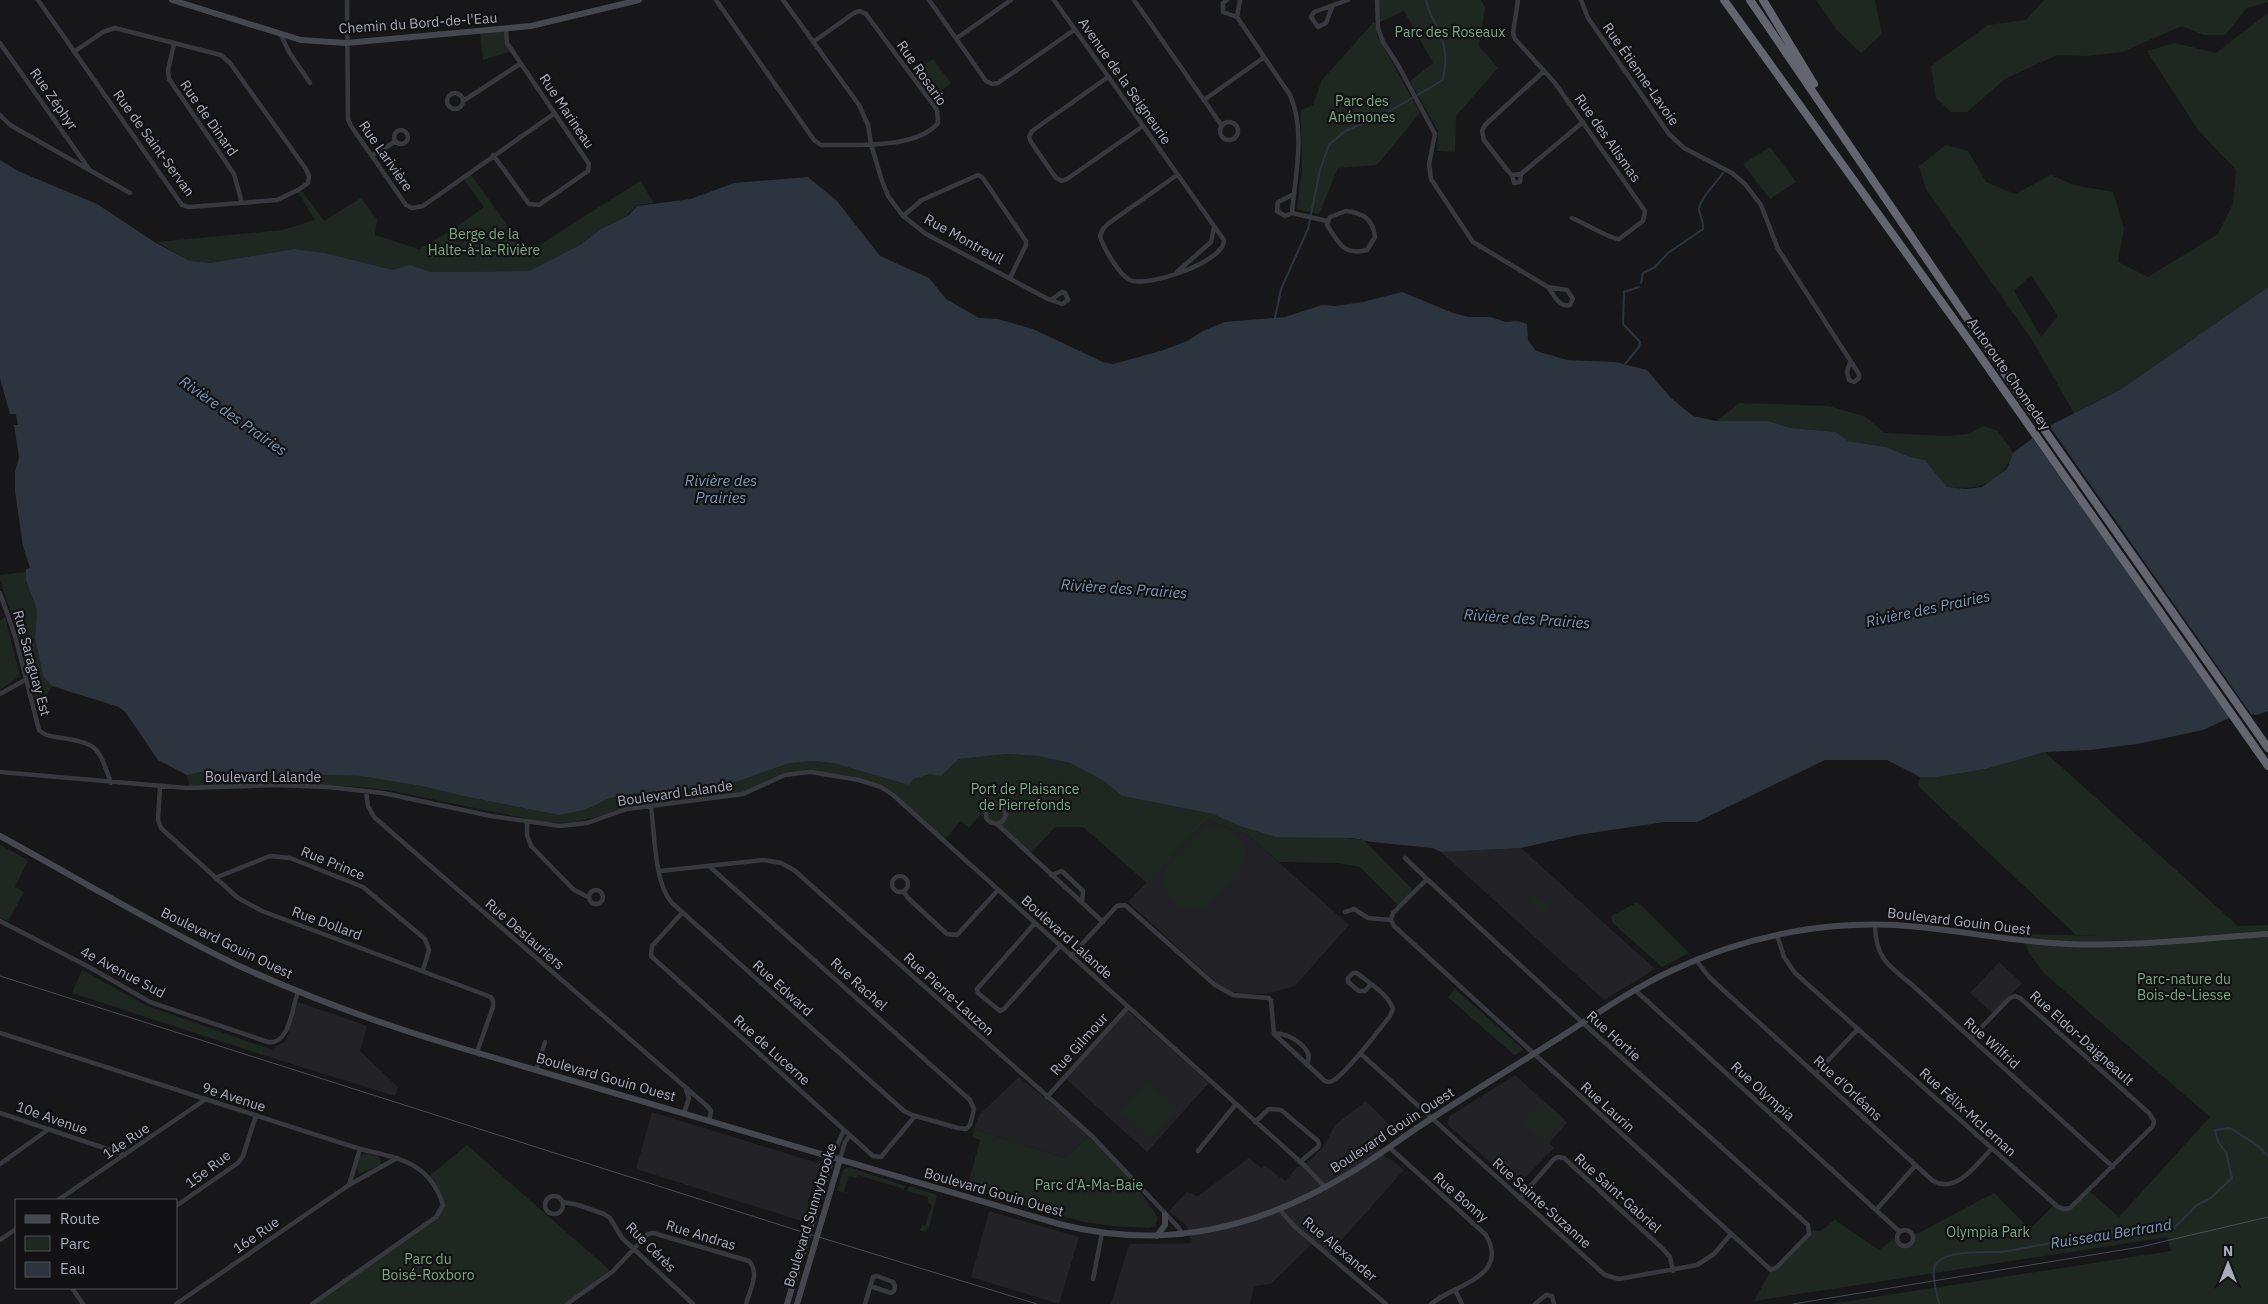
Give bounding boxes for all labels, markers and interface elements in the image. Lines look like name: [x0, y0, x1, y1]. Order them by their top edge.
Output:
street label: Chemin du Bord-de-l'Eau: [338, 8, 498, 38]
street label: Avenue de la Seigneurie: [1075, 14, 1176, 148]
street label: Rue Étienne-Lavoie: [1599, 18, 1684, 129]
park label: Parc des Roseaux: [1395, 23, 1505, 41]
street label: Rue Rosario: [893, 37, 951, 109]
street label: Rue Zéphyr: [26, 64, 82, 134]
street label: Rue Marineau: [535, 70, 599, 152]
street label: Rue de Dinard: [176, 77, 242, 159]
street label: Rue de Saint-Servan: [109, 86, 199, 200]
street label: Rue des Alismas: [1571, 90, 1645, 186]
park label: Parc des Anémones: [1328, 92, 1396, 126]
street label: Rue Larivière: [355, 117, 417, 195]
street label: Rue Montreuil: [921, 210, 1007, 268]
park label: Berge de la Halte-à-la-Rivière: [428, 225, 541, 259]
street label: Autoroute Chomedey: [1963, 314, 2055, 434]
water label: Rivière des Prairies: [176, 371, 291, 460]
water label: Rivière des Prairies: [685, 471, 757, 507]
water label: Rivière des Prairies: [1060, 575, 1188, 602]
water label: Rivière des Prairies: [1864, 586, 1992, 631]
water label: Rivière des Prairies: [1463, 605, 1591, 632]
street label: Rue Saraguay Est: [9, 608, 55, 718]
street label: Boulevard Lalande: [205, 768, 322, 786]
street label: Boulevard Lalande: [616, 776, 734, 810]
park label: Port de Plaisance de Pierrefonds: [971, 780, 1080, 814]
street label: Rue Prince: [298, 842, 368, 884]
street label: Boulevard Lalande: [1018, 891, 1117, 983]
street label: Rue Deslauriers: [482, 895, 569, 973]
street label: Rue Dollard: [289, 902, 365, 944]
street label: Boulevard Gouin Ouest: [158, 903, 296, 983]
street label: Boulevard Gouin Ouest: [1886, 903, 2032, 939]
street label: 4e Avenue Sud: [77, 942, 169, 1002]
street label: Rue Pierre-Lauzon: [900, 949, 998, 1039]
street label: Rue Rachel: [827, 954, 891, 1014]
street label: Rue Edward: [749, 956, 817, 1020]
park label: Parc-nature du Bois-de-Liesse: [2137, 970, 2231, 1004]
street label: Rue Eldor-Daigneault: [2026, 987, 2138, 1089]
street label: Rue Hortie: [1583, 1007, 1645, 1065]
street label: Rue Gilmour: [1046, 1009, 1112, 1079]
street label: Rue de Lucerne: [730, 1011, 814, 1089]
street label: Rue Wilfrid: [1960, 1013, 2024, 1073]
street label: Boulevard Gouin Ouest: [534, 1048, 678, 1106]
street label: Rue d'Orléans: [1810, 1051, 1886, 1125]
street label: Rue Olympia: [1727, 1058, 1799, 1125]
street label: Rue Félix-McLernan: [1916, 1064, 2020, 1160]
street label: 9e Avenue: [200, 1078, 269, 1116]
street label: Rue Laurin: [1577, 1078, 1639, 1136]
street label: Boulevard Gouin Ouest: [1327, 1083, 1458, 1177]
street label: 10e Avenue: [14, 1097, 90, 1139]
street label: 14e Rue: [99, 1119, 153, 1163]
street label: Boulevard Sunnybrooke: [780, 1141, 841, 1289]
street label: 15e Rue: [182, 1146, 235, 1192]
street label: Rue Saint-Gabriel: [1571, 1149, 1665, 1237]
street label: Rue Sainte-Suzanne: [1489, 1154, 1595, 1252]
street label: Boulevard Gouin Ouest: [922, 1163, 1066, 1221]
street label: Rue Bonny: [1430, 1168, 1492, 1226]
park label: Parc d'A-Ma-Baie: [1035, 1176, 1144, 1194]
legend: [15, 1199, 178, 1289]
text: Route: [60, 1209, 100, 1228]
street label: 16e Rue: [229, 1212, 283, 1257]
street label: Rue Alexander: [1299, 1213, 1381, 1285]
water label: Ruisseau Bertrand: [2049, 1215, 2173, 1252]
street label: Rue Andras: [664, 1216, 738, 1254]
street label: Rue Cérès: [622, 1218, 680, 1276]
park label: Olympia Park: [1946, 1223, 2030, 1241]
text: Parc: [60, 1234, 90, 1253]
north arrow: [2203, 1239, 2253, 1289]
text: N: [2223, 1242, 2233, 1260]
park label: Parc du Boisé-Roxboro: [381, 1250, 475, 1284]
text: Eau: [60, 1259, 85, 1278]

